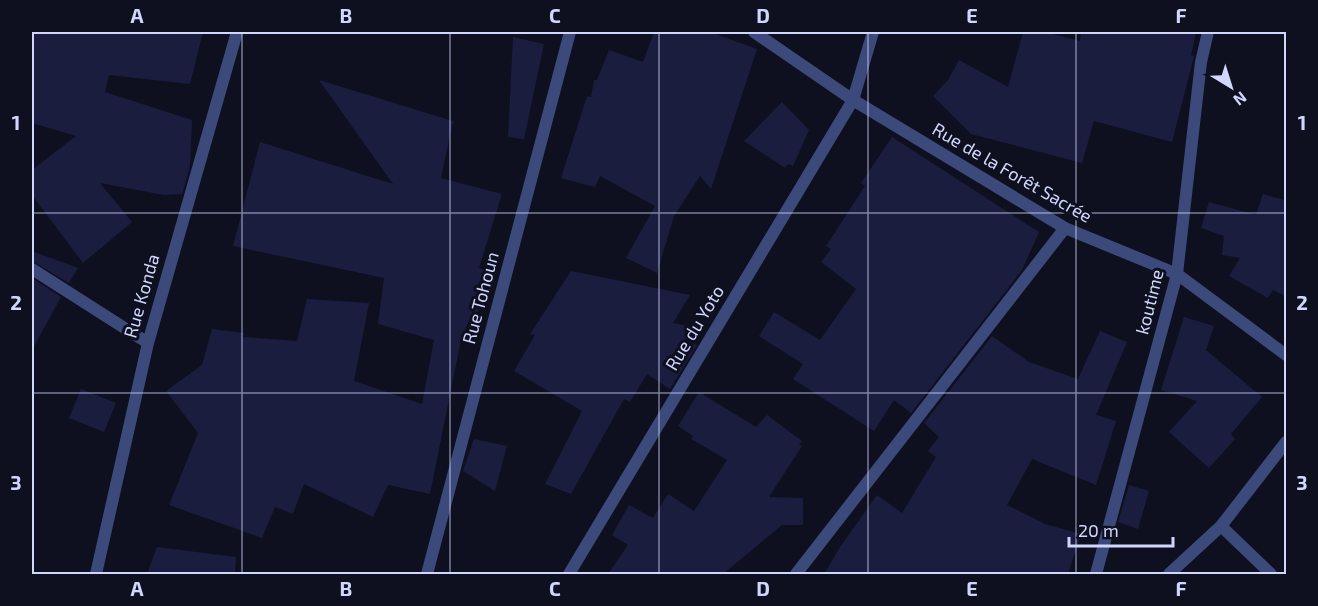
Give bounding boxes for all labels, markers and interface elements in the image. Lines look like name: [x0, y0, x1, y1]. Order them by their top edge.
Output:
text: A: [130, 3, 144, 27]
text: B: [340, 3, 352, 27]
text: C: [549, 3, 561, 27]
text: D: [756, 3, 770, 27]
text: E: [966, 3, 978, 27]
text: F: [1175, 3, 1187, 27]
north arrow: [1201, 57, 1261, 117]
text: N: [1230, 88, 1251, 110]
text: 1: [12, 110, 20, 134]
text: 1: [1298, 110, 1306, 134]
street label: Rue de la Forêt Sacrée: [929, 117, 1096, 227]
street label: Rue Tohoun: [457, 249, 503, 346]
street label: Rue Konda: [119, 251, 164, 340]
street label: koutime: [1130, 267, 1168, 337]
street label: Rue du Yoto: [660, 281, 728, 374]
text: 2: [10, 290, 22, 314]
text: 2: [1296, 290, 1308, 314]
text: 3: [10, 470, 22, 494]
text: 3: [1296, 470, 1308, 494]
scale bar: [1069, 510, 1172, 548]
text: 20 m: [1078, 519, 1119, 541]
text: A: [130, 576, 144, 600]
text: B: [340, 576, 352, 600]
text: C: [549, 576, 561, 600]
text: D: [756, 576, 770, 600]
text: E: [966, 576, 978, 600]
text: F: [1175, 576, 1187, 600]

